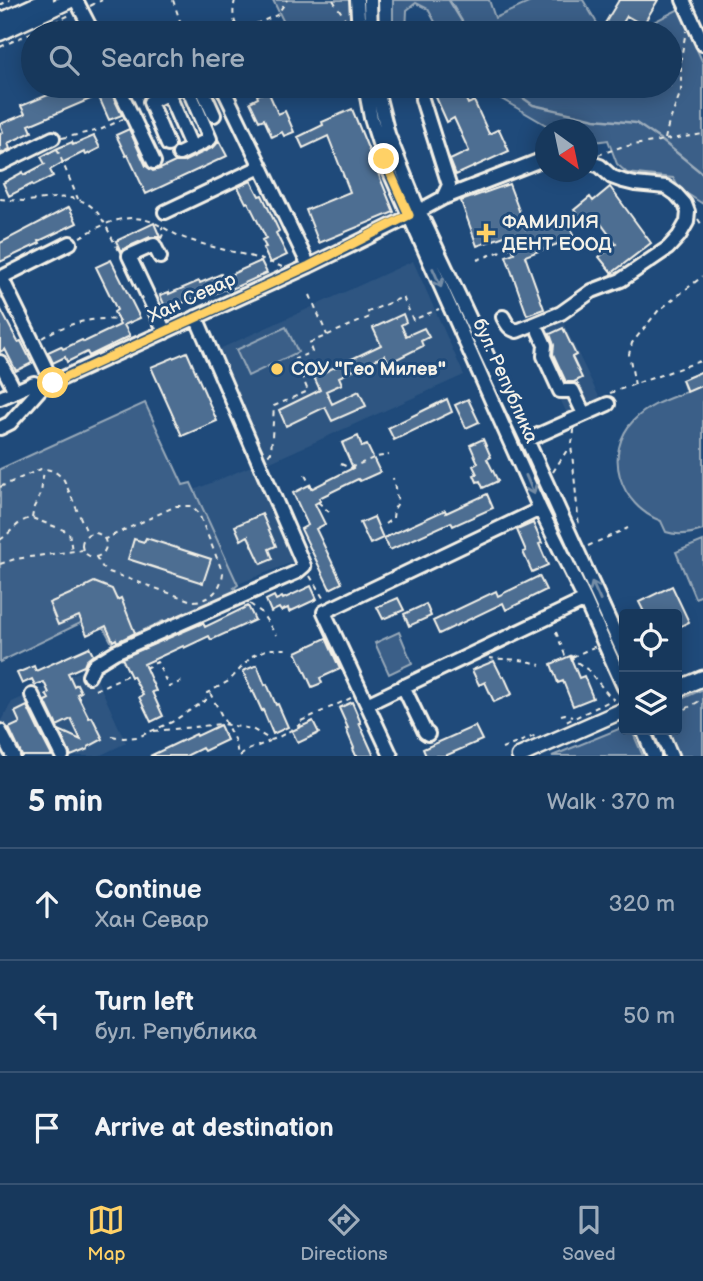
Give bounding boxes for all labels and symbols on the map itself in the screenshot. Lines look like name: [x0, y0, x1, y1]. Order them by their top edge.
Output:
north arrow: [535, 119, 598, 182]
route end: [368, 143, 399, 174]
place label: ФАМИЛИЯ ДЕНТ ЕООД: [502, 211, 612, 256]
marker: ФАМИЛИЯ ДЕНТ ЕООД: [476, 223, 496, 243]
one-way arrow: [431, 266, 444, 288]
street label: Хан Севар: [145, 268, 240, 328]
street label: бул. Република: [467, 315, 543, 447]
place label: СОУ "Гео Милев": [291, 358, 446, 381]
marker: СОУ "Гео Милев": [269, 361, 285, 377]
route start: [37, 367, 68, 398]
one-way arrow: [524, 474, 537, 496]
one-way arrow: [589, 581, 602, 602]

